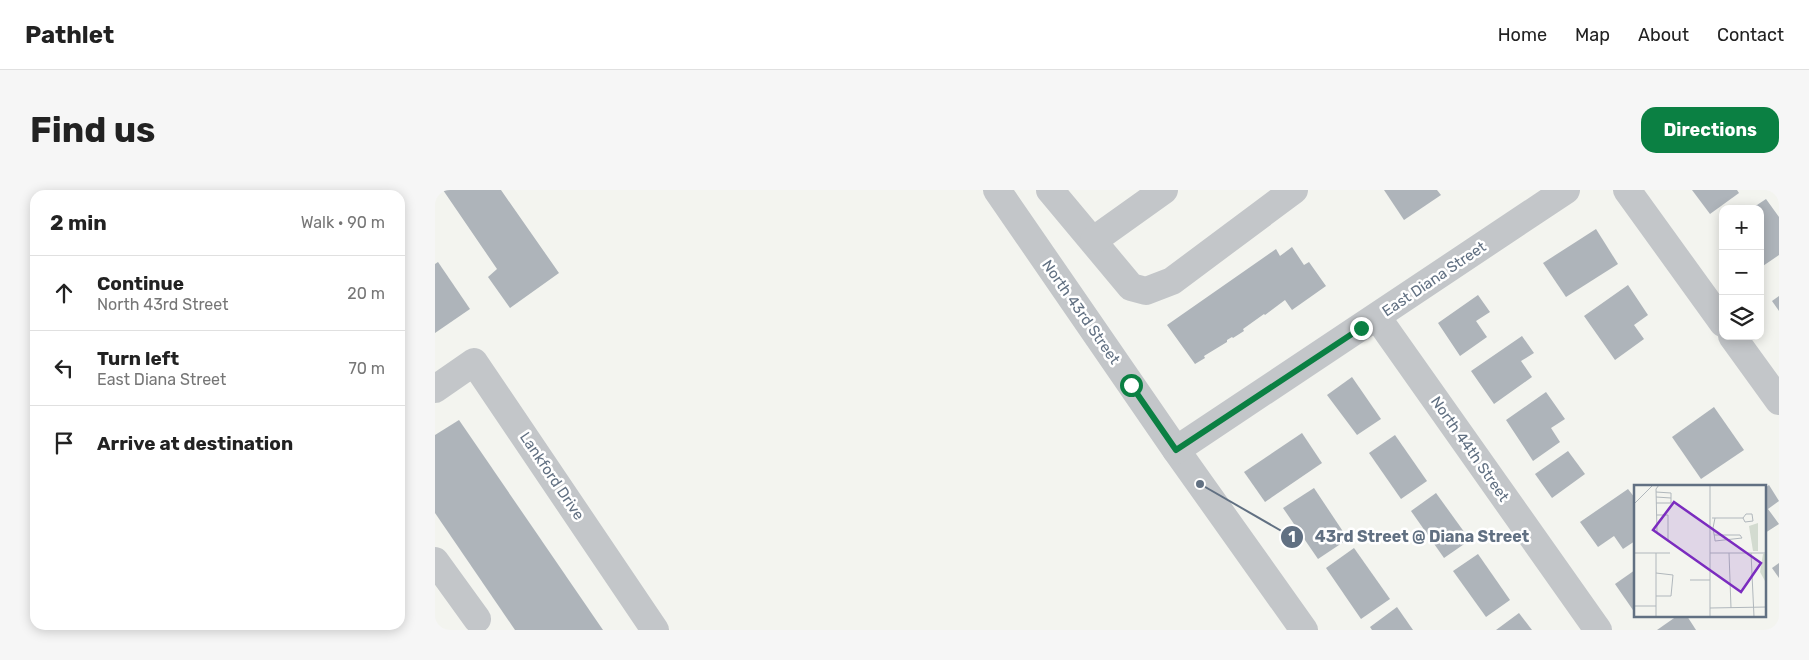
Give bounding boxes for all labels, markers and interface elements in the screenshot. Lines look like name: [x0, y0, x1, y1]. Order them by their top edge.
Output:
text: Pathlet: [25, 21, 114, 49]
text: Home: [1498, 24, 1547, 46]
text: Map: [1575, 24, 1610, 46]
text: About: [1638, 24, 1689, 46]
text: Contact: [1717, 24, 1784, 46]
button: Directions: [1641, 107, 1779, 153]
text: Find us: [30, 109, 155, 151]
map controls: [1719, 205, 1764, 340]
button: +: [1719, 205, 1764, 250]
text: 2 min: [50, 210, 107, 235]
text: Walk · 90 m: [301, 213, 385, 232]
street label: East Diana Street: [1379, 238, 1489, 320]
button: −: [1719, 250, 1764, 295]
street label: North 43rd Street: [1038, 256, 1124, 368]
text: Continue: [97, 272, 184, 295]
icon: ahead: [50, 279, 78, 307]
text: 20 m: [347, 284, 385, 303]
text: North 43rd Street: [97, 295, 228, 314]
button: layers: [1719, 295, 1764, 340]
route end: [1350, 317, 1373, 340]
text: Turn left: [97, 347, 179, 370]
icon: left: [50, 354, 78, 382]
text: 70 m: [348, 359, 385, 378]
text: East Diana Street: [97, 370, 226, 389]
route start: [1120, 374, 1143, 397]
street label: North 44th Street: [1427, 393, 1513, 505]
icon: arrive: [50, 429, 78, 457]
street label: Lankford Drive: [516, 429, 588, 523]
text: Arrive at destination: [97, 432, 293, 455]
inset map: [1634, 485, 1767, 618]
callout: 43rd Street @ Diana Street: [1279, 521, 1539, 552]
text: 43rd Street @ Diana Street: [1315, 527, 1530, 546]
text: 1: [1288, 528, 1296, 546]

